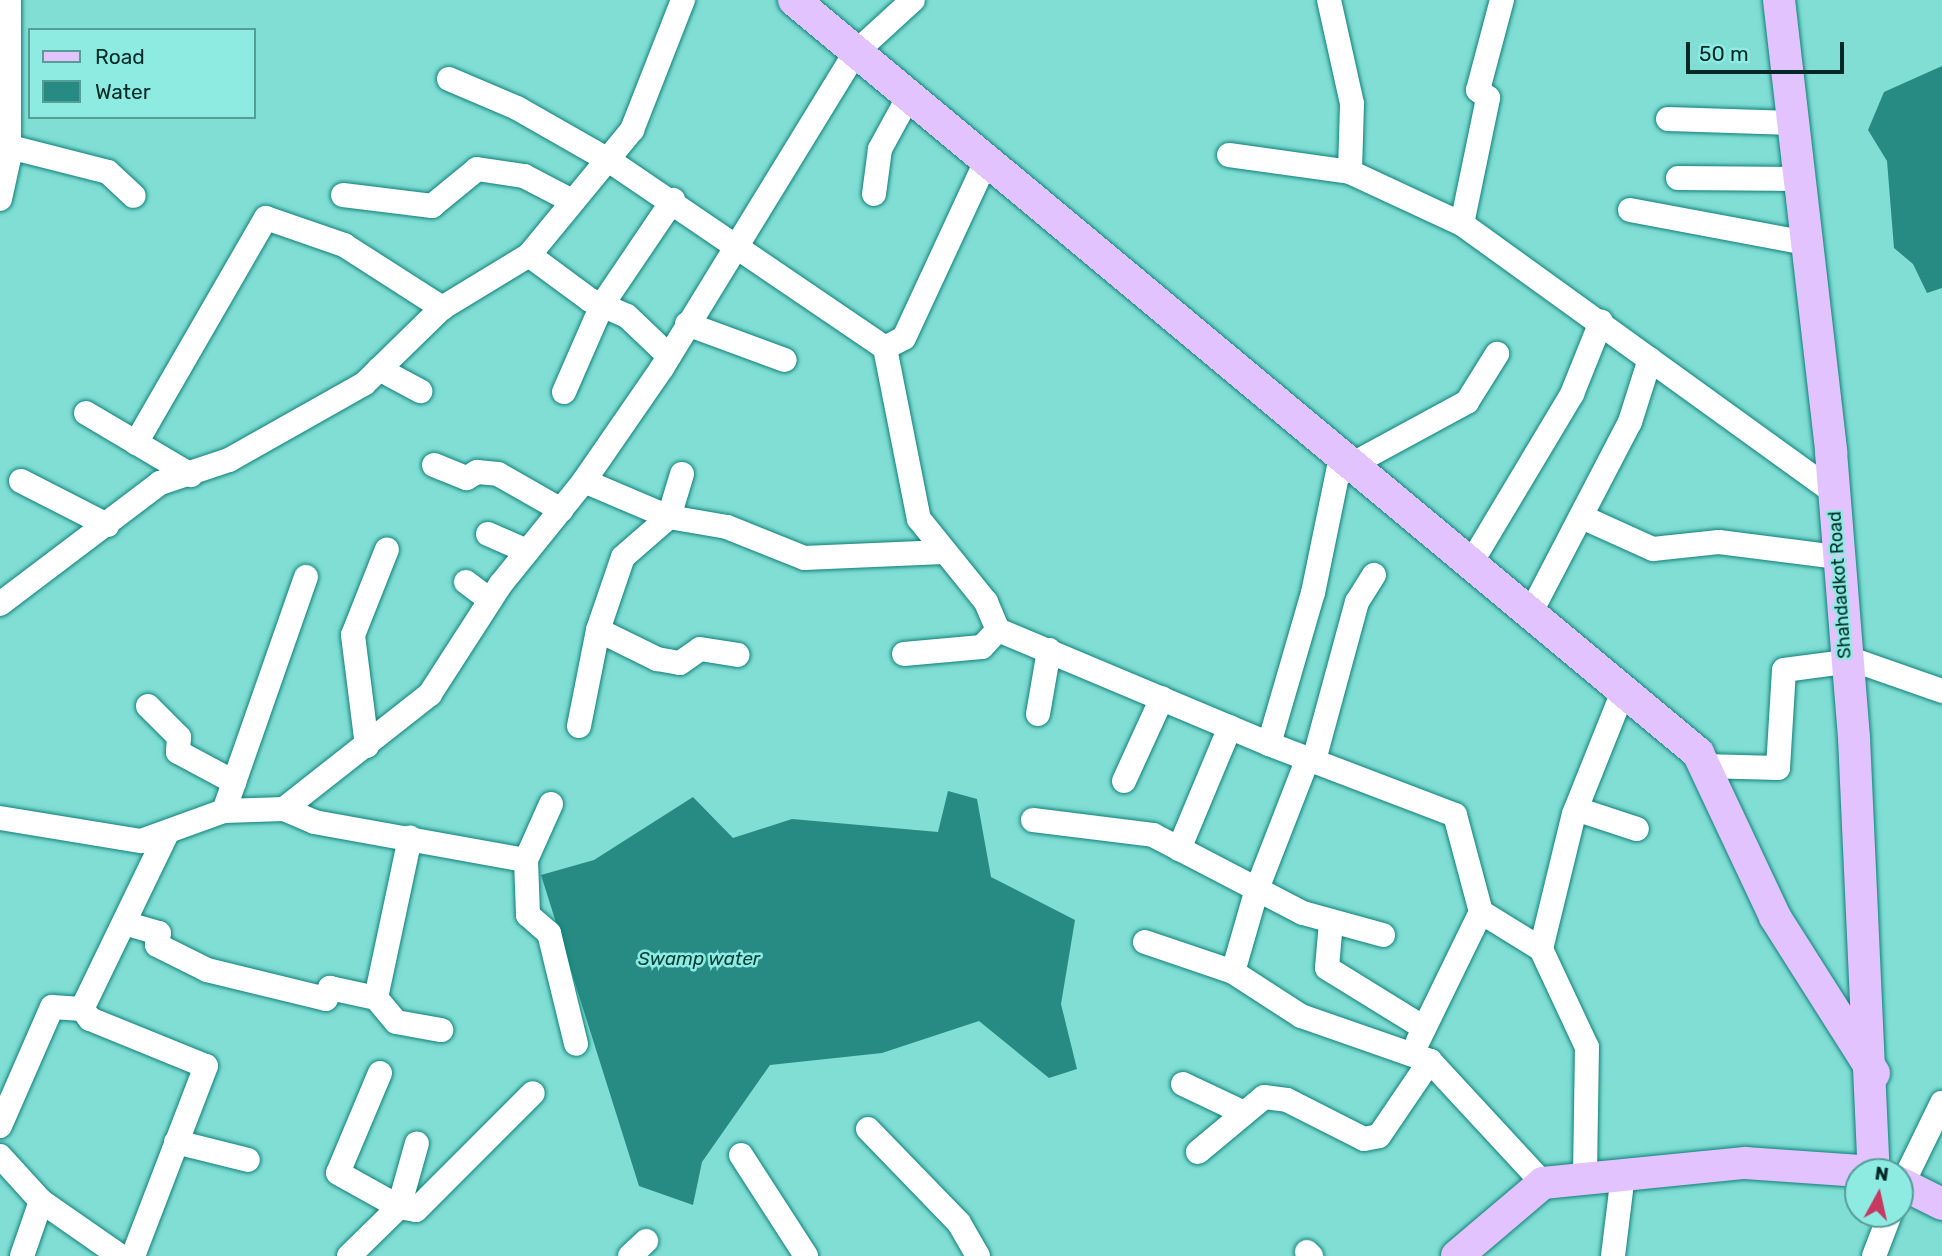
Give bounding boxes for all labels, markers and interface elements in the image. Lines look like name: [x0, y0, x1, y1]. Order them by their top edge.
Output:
legend: [28, 28, 256, 119]
scale bar: [1690, 28, 1848, 72]
text: 50 m: [1699, 41, 1749, 66]
text: Road: [95, 44, 145, 69]
text: Water: [95, 79, 151, 104]
street label: Shahdadkot Road: [1824, 511, 1856, 659]
water label: Swamp water: [638, 948, 760, 970]
north arrow: [1844, 1158, 1914, 1228]
text: N: [1873, 1161, 1890, 1186]

